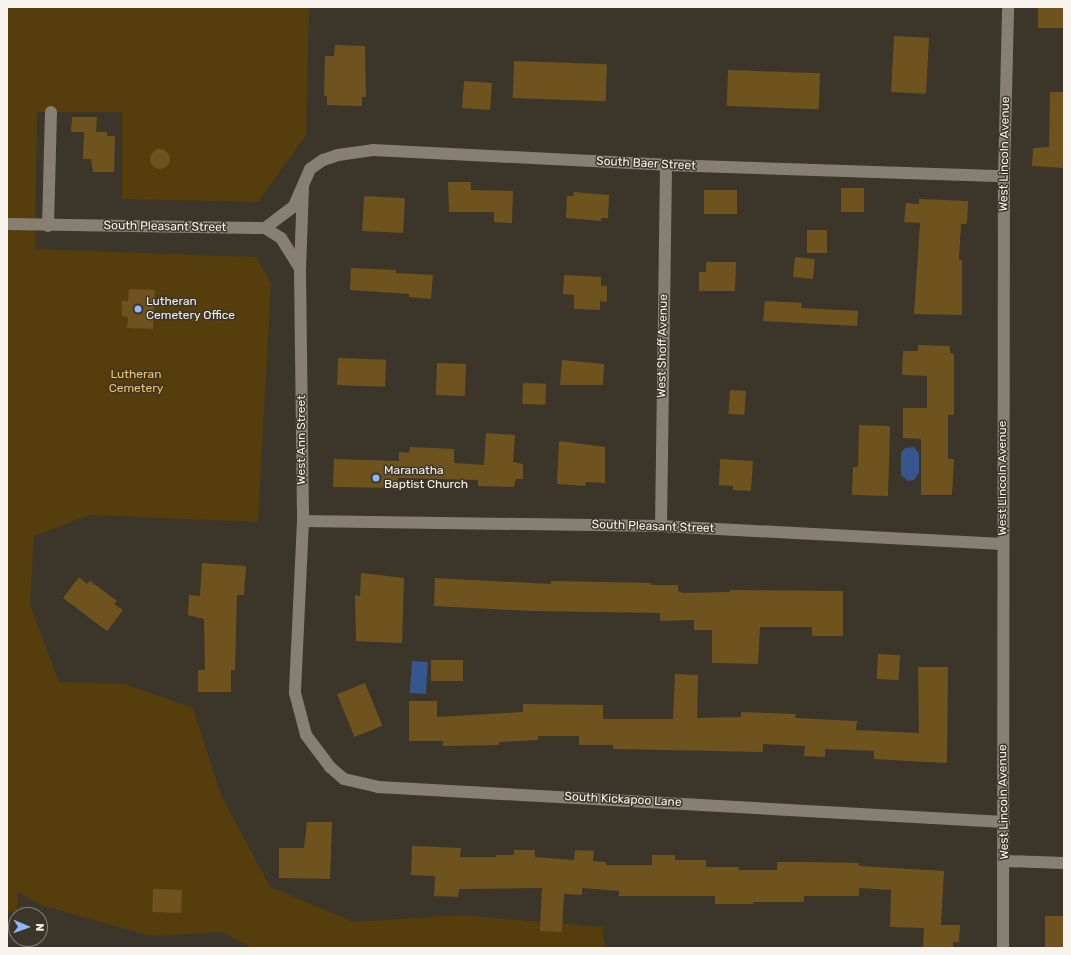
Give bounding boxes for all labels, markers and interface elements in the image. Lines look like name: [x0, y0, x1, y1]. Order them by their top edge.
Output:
street label: West Lincoln Avenue: [997, 96, 1013, 212]
street label: South Baer Street: [596, 154, 696, 174]
street label: South Pleasant Street: [104, 219, 226, 235]
street label: West Shoff Avenue: [655, 294, 671, 398]
place label: Lutheran Cemetery Office: [146, 295, 235, 323]
marker: Lutheran Cemetery Office: [133, 304, 143, 314]
park label: Lutheran Cemetery: [109, 368, 163, 396]
street label: West Ann Street: [295, 395, 309, 485]
street label: West Lincoln Avenue: [996, 420, 1010, 536]
place label: Maranatha Baptist Church: [384, 464, 468, 492]
marker: Maranatha Baptist Church: [371, 473, 381, 483]
street label: South Pleasant Street: [591, 518, 715, 536]
street label: West Lincoln Avenue: [996, 744, 1012, 860]
street label: South Kickapoo Lane: [564, 790, 682, 810]
north arrow: [8, 907, 48, 947]
text: N: [33, 923, 46, 932]

